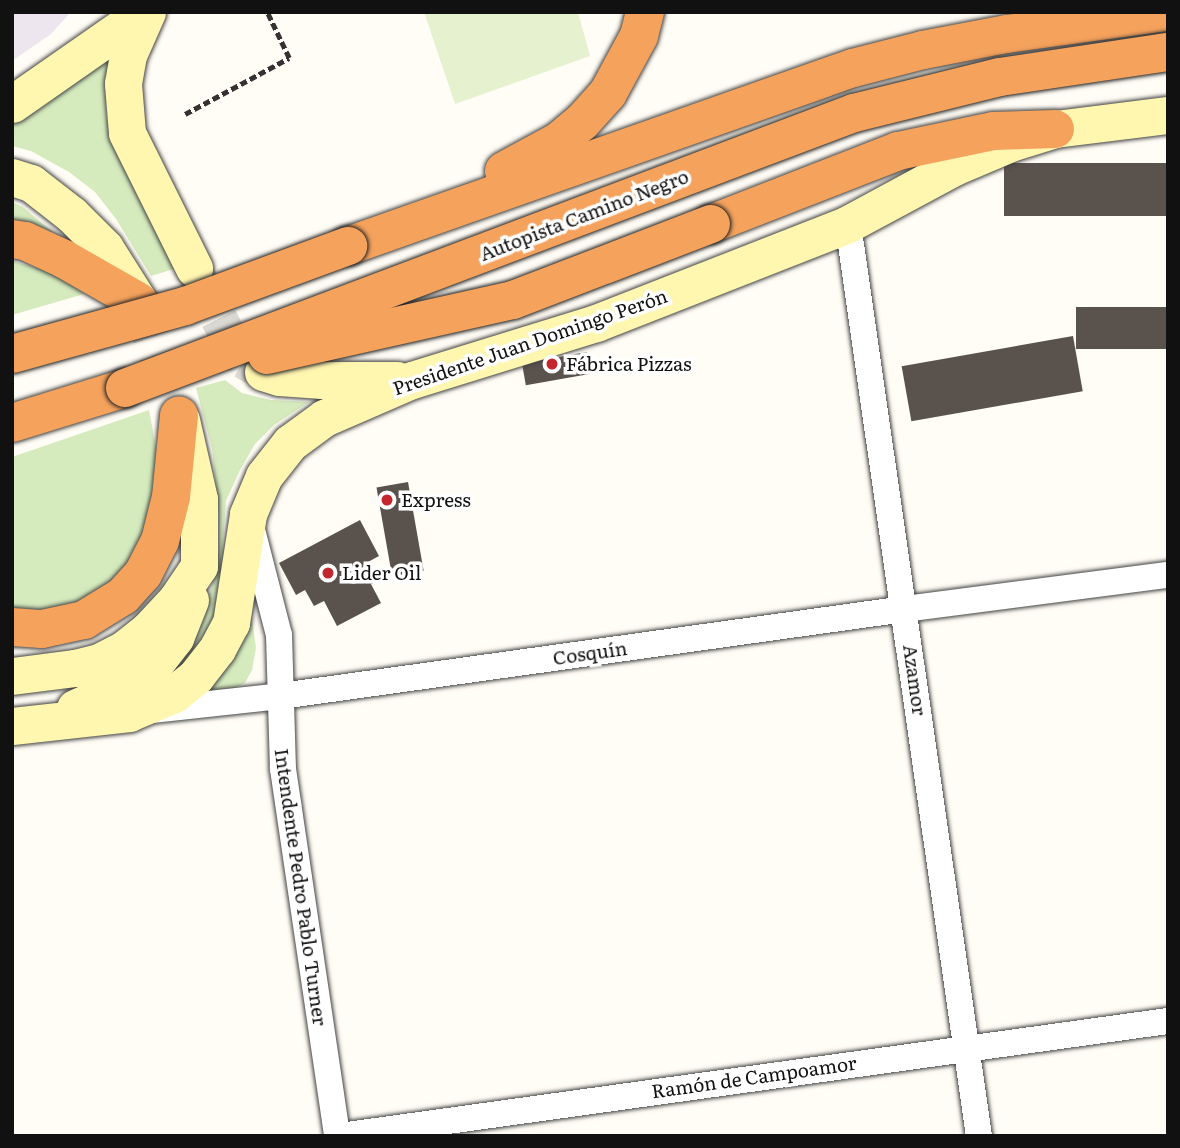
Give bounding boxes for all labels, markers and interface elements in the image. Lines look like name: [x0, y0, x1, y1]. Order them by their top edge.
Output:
street label: Autopista Camino Negro: [476, 165, 692, 265]
street label: Presidente Juan Domingo Perón: [390, 284, 670, 400]
place label: Fábrica Pizzas: [566, 353, 692, 375]
marker: Fábrica Pizzas: [544, 356, 560, 372]
place label: Express: [401, 489, 471, 511]
marker: Express: [379, 492, 395, 508]
place label: Lider Oil: [342, 562, 421, 584]
marker: Lider Oil: [320, 565, 336, 581]
street label: Cosquín: [551, 637, 629, 669]
street label: Azamor: [899, 643, 931, 717]
street label: Intendente Pedro Pablo Turner: [270, 747, 332, 1027]
street label: Ramón de Campoamor: [650, 1051, 858, 1103]

